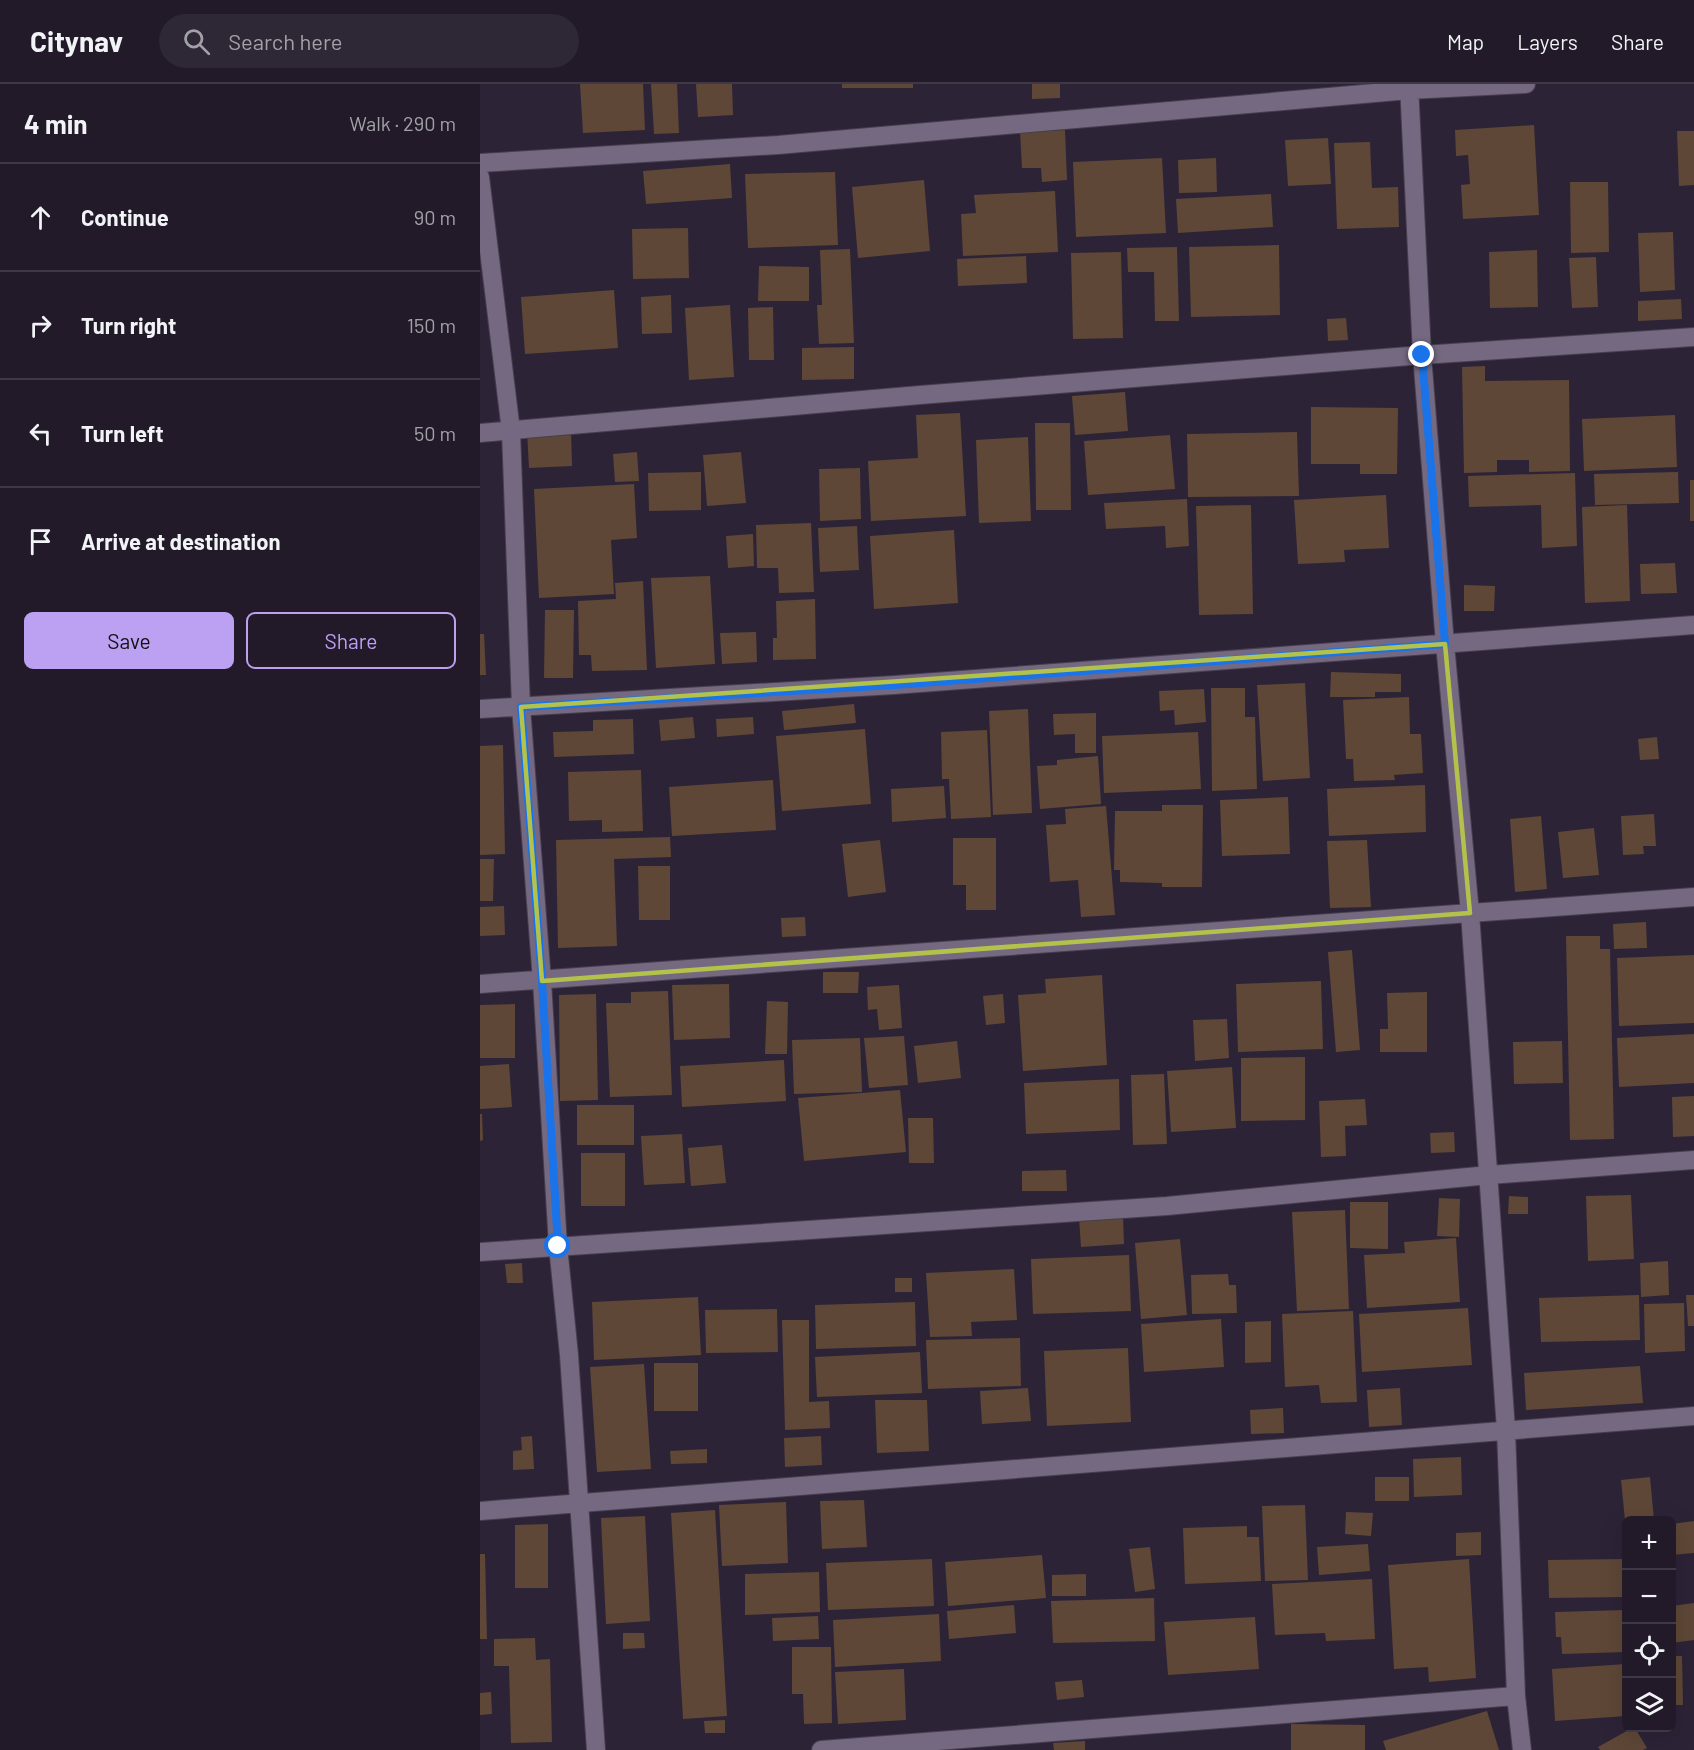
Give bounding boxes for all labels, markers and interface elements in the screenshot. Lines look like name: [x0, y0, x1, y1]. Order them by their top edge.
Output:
search box: [159, 14, 579, 68]
text: Citynav: [30, 24, 123, 58]
icon: search: [180, 25, 213, 58]
text: Search here: [228, 28, 343, 54]
text: Map: [1447, 29, 1484, 54]
text: Layers: [1517, 29, 1578, 54]
text: Share: [1611, 29, 1664, 54]
text: 4 min: [24, 108, 88, 139]
text: Walk · 290 m: [349, 111, 456, 135]
icon: ahead: [24, 201, 57, 234]
text: Continue: [81, 204, 169, 230]
text: 90 m: [414, 205, 456, 229]
icon: right: [24, 309, 57, 342]
text: Turn right: [81, 312, 176, 338]
text: 150 m: [407, 313, 456, 337]
route end: [1408, 341, 1434, 367]
icon: left: [24, 417, 57, 450]
text: Turn left: [81, 420, 164, 446]
text: 50 m: [414, 421, 456, 445]
icon: arrive: [24, 525, 57, 558]
text: Arrive at destination: [81, 528, 280, 554]
button: Save: [24, 612, 234, 669]
button: Share: [246, 612, 456, 669]
route start: [544, 1232, 570, 1258]
map controls: [1622, 1516, 1676, 1732]
button: +: [1622, 1516, 1676, 1570]
button: −: [1622, 1570, 1676, 1624]
button: locate: [1622, 1624, 1676, 1678]
button: layers: [1622, 1678, 1676, 1732]

